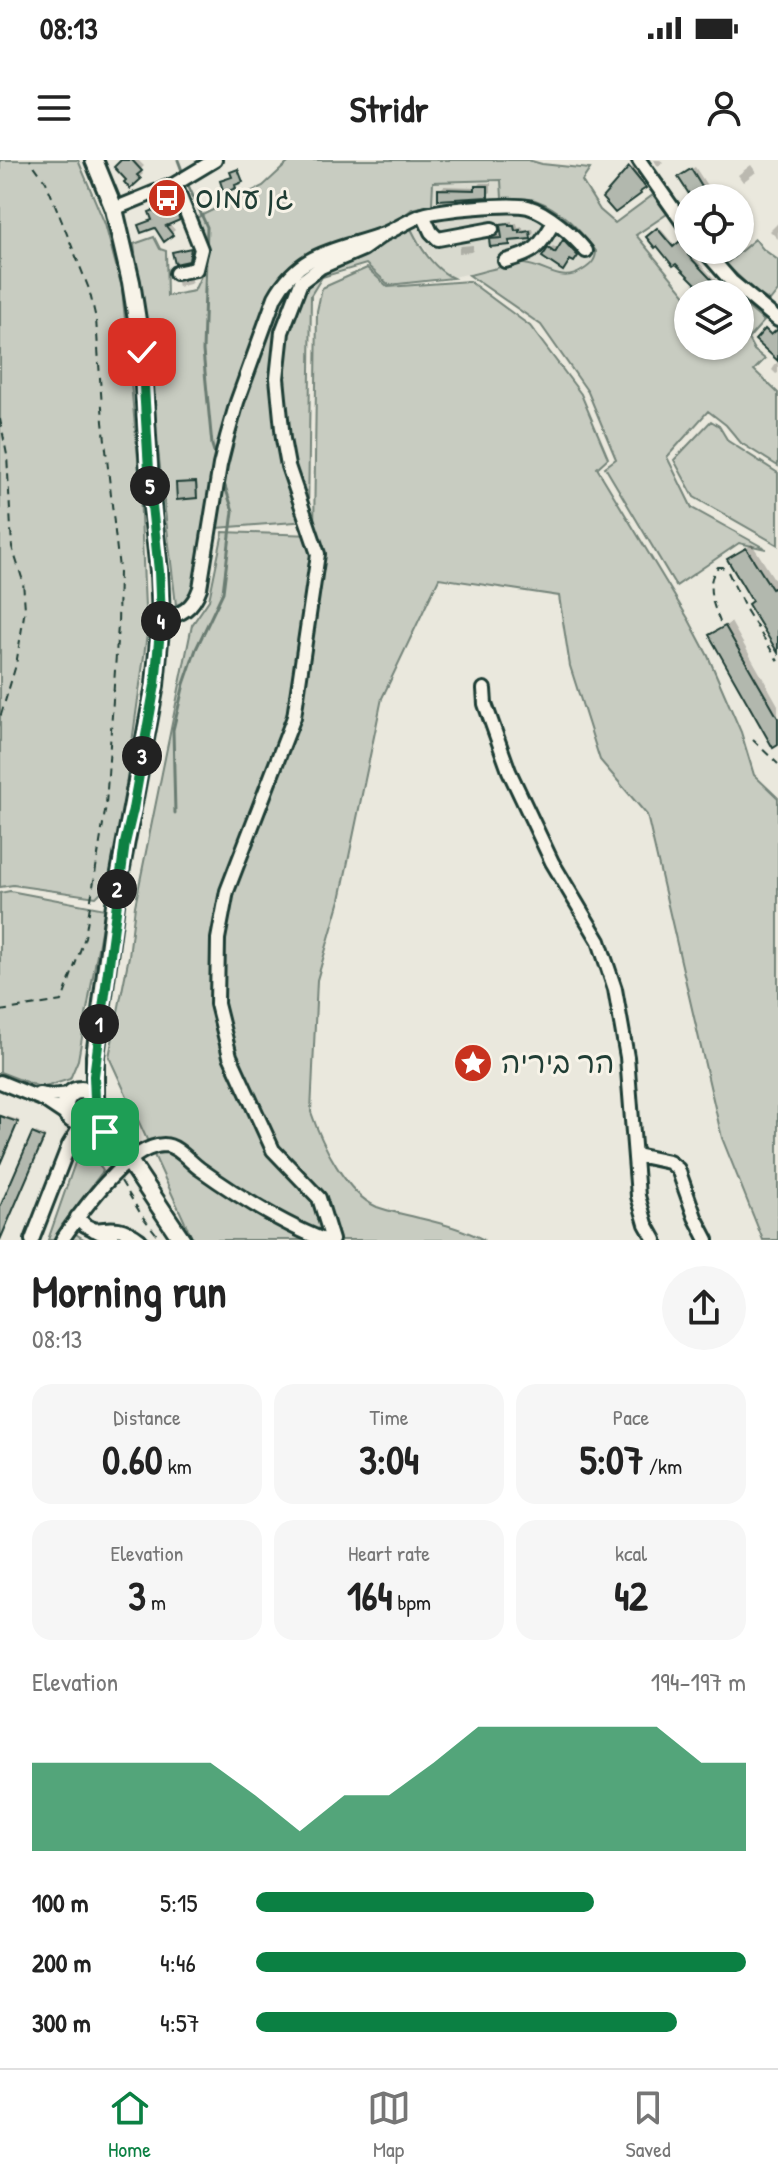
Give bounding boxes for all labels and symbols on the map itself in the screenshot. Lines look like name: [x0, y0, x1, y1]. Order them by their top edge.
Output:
bus stop icon: גן עמוס: [146, 177, 188, 219]
place label: גן עמוס: [195, 177, 294, 217]
pin: [108, 318, 176, 386]
pin: 5: [130, 466, 170, 506]
pin: 4: [141, 601, 181, 641]
pin: 3: [122, 736, 162, 776]
pin: 2: [97, 869, 137, 909]
pin: 1: [79, 1004, 119, 1044]
place icon: הר ביריה: [452, 1042, 494, 1084]
place label: הר ביריה: [501, 1042, 615, 1082]
pin: [71, 1098, 139, 1166]

